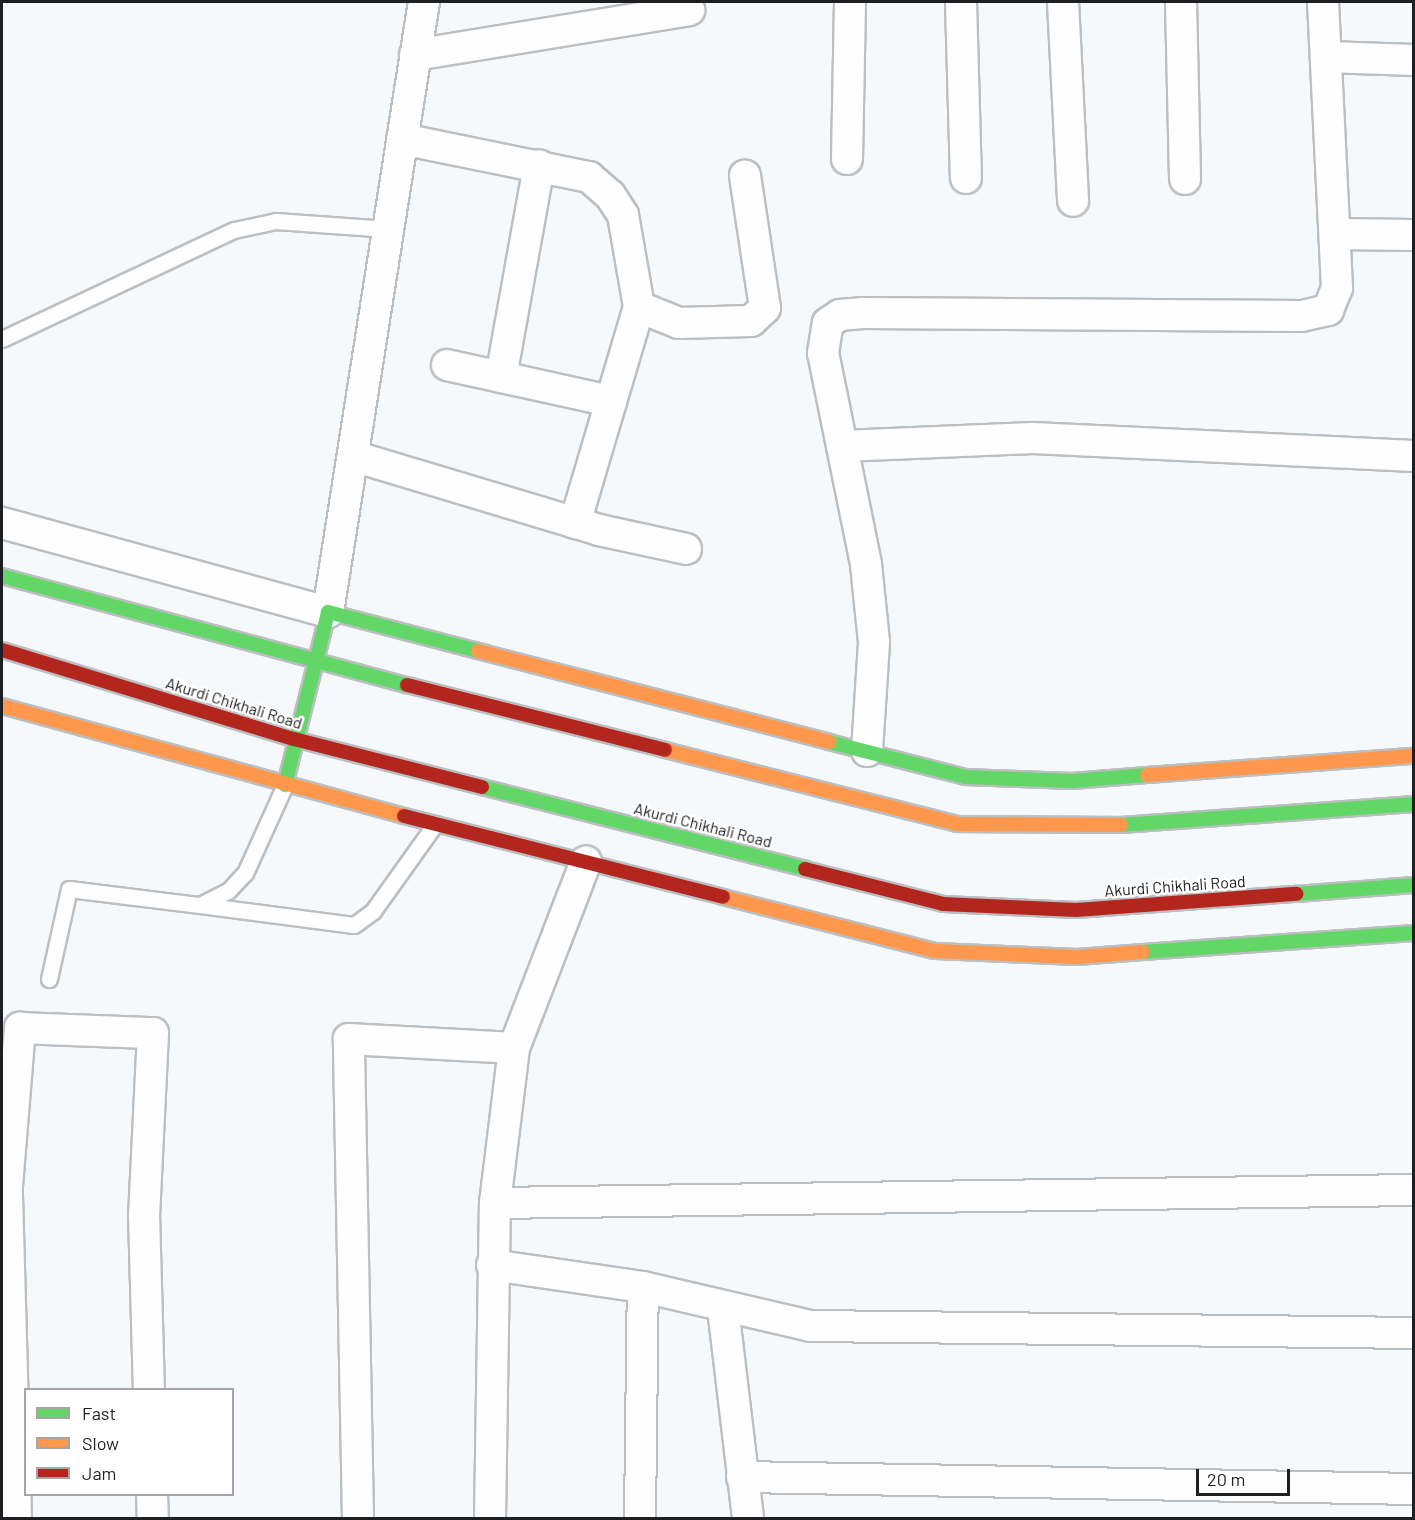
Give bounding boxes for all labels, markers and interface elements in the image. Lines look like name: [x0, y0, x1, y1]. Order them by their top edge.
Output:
street label: Akurdi Chikhali Road: [163, 673, 305, 733]
street label: Akurdi Chikhali Road: [632, 799, 774, 851]
street label: Akurdi Chikhali Road: [1104, 871, 1246, 901]
legend: [24, 1388, 234, 1496]
text: Fast: [82, 1402, 116, 1424]
text: Slow: [82, 1432, 119, 1454]
scale bar: [1199, 1457, 1294, 1495]
text: Jam: [82, 1462, 116, 1484]
text: 20 m: [1207, 1468, 1245, 1490]

